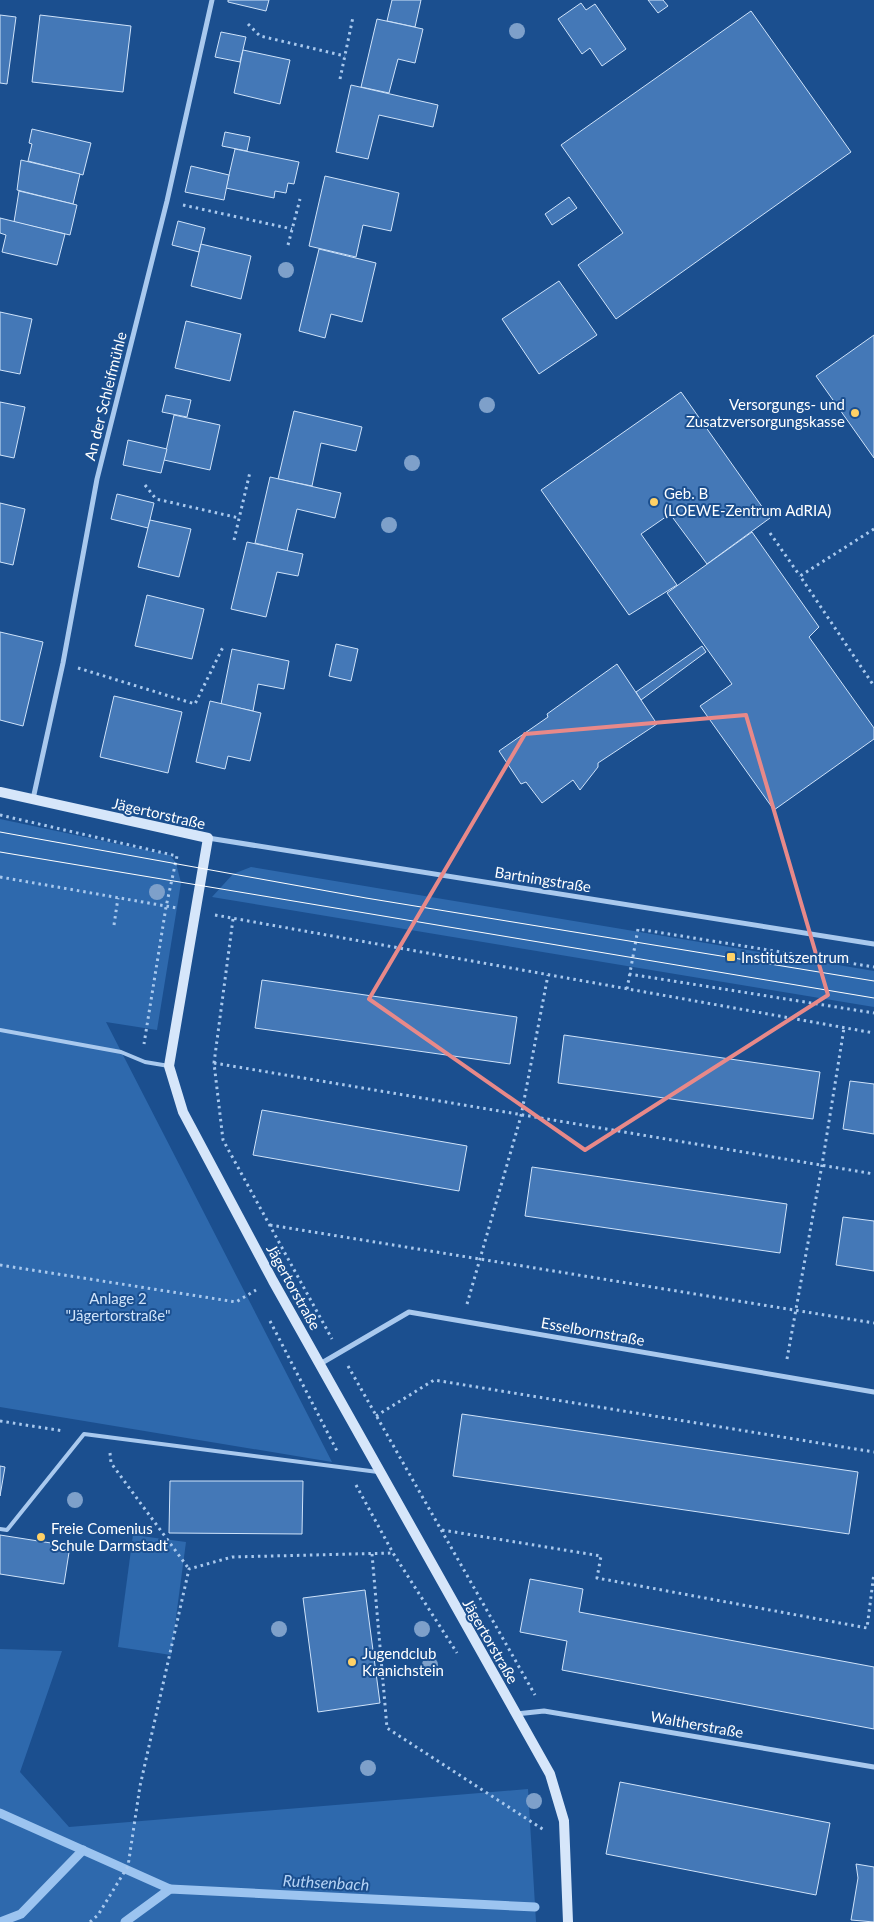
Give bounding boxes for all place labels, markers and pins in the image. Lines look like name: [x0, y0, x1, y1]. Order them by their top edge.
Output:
place label: Versorgungs- und Zusatzversorgungskasse: [686, 395, 845, 430]
marker: Versorgungs- und Zusatzversorgungskasse: [849, 407, 861, 419]
place label: Geb. B (LOEWE-Zentrum AdRIA): [664, 484, 831, 519]
marker: Geb. B (LOEWE-Zentrum AdRIA): [648, 496, 660, 508]
place label: Institutszentrum: [741, 948, 849, 966]
marker: Institutszentrum: [725, 951, 737, 963]
place label: Freie Comenius Schule Darmstadt: [51, 1519, 168, 1554]
marker: Freie Comenius Schule Darmstadt: [35, 1531, 47, 1543]
place label: Jugendclub Kranichstein: [362, 1644, 444, 1679]
marker: Jugendclub Kranichstein: [346, 1656, 358, 1668]

